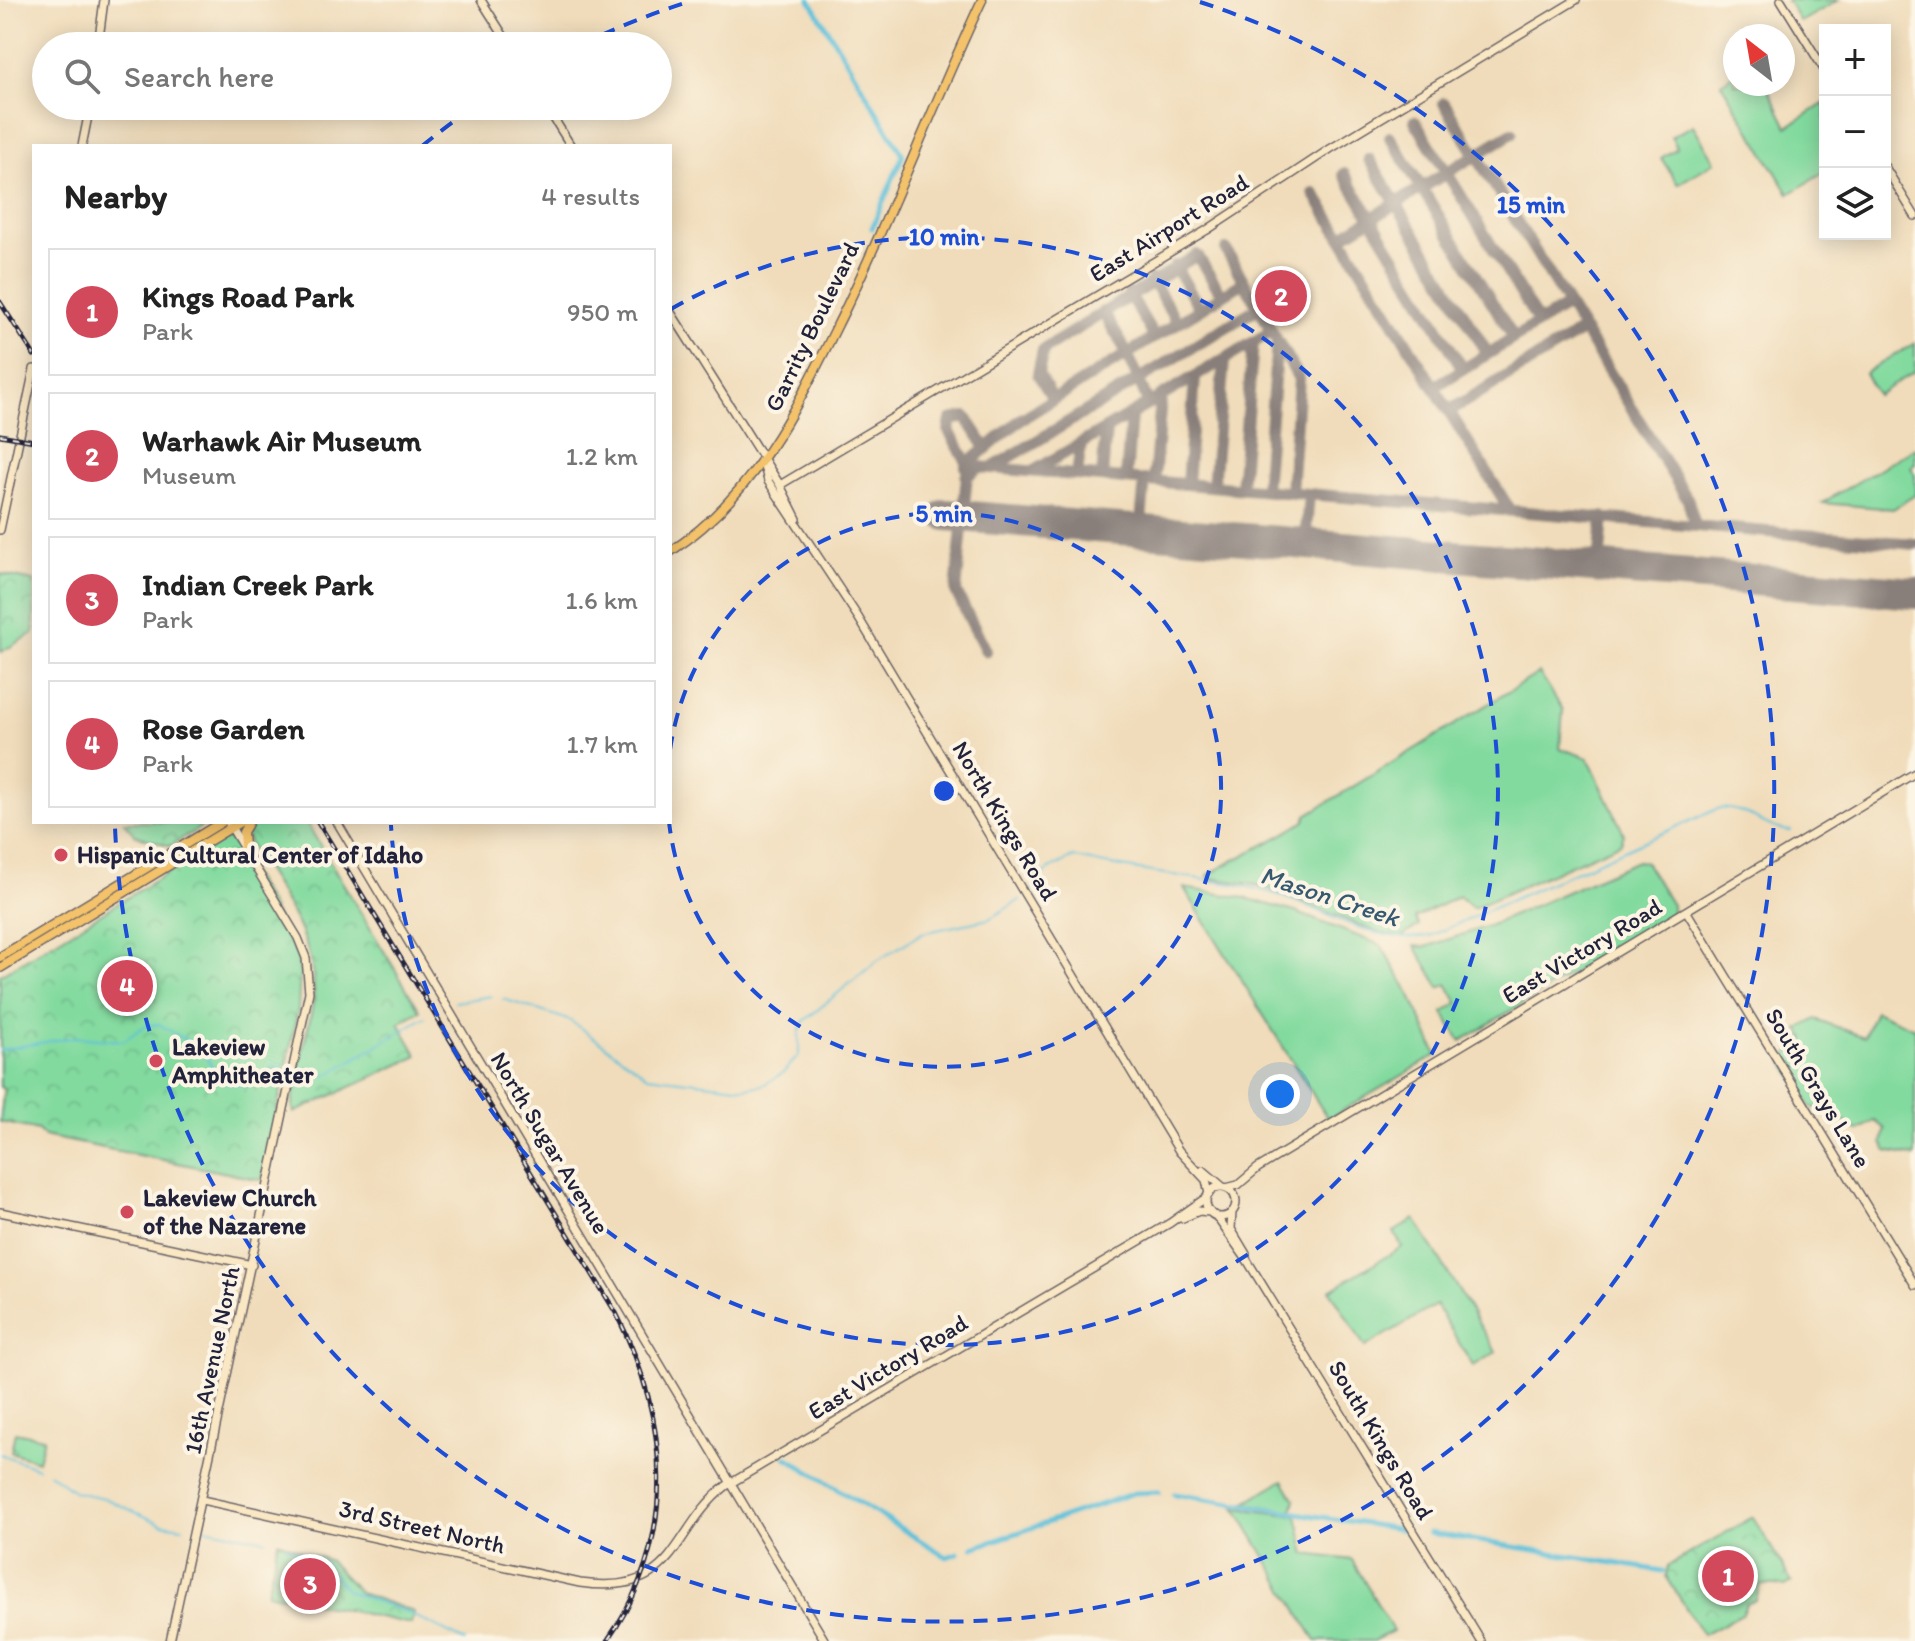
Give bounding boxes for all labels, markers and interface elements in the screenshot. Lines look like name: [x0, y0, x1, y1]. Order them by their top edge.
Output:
north arrow: [1723, 24, 1795, 96]
map controls: [1819, 24, 1891, 240]
button: +: [1819, 24, 1891, 96]
search box: [32, 32, 672, 120]
icon: search: [60, 54, 104, 98]
text: Search here: [124, 58, 274, 95]
button: −: [1819, 96, 1891, 168]
street label: East Airport Road: [1084, 167, 1254, 288]
button: layers: [1819, 168, 1891, 240]
text: Nearby: [64, 176, 167, 217]
text: 4 results: [541, 180, 640, 212]
text: 15 min: [1497, 190, 1565, 219]
text: 10 min: [909, 222, 979, 251]
street label: Garrity Boulevard: [758, 237, 865, 416]
pin: 2: [1255, 266, 1307, 326]
text: Kings Road Park: [142, 278, 354, 315]
text: 1: [86, 296, 98, 328]
text: 950 m: [567, 296, 638, 328]
text: Park: [142, 315, 193, 347]
text: Warhawk Air Museum: [142, 422, 422, 459]
text: 2: [85, 440, 99, 472]
text: 1.2 km: [566, 440, 638, 472]
text: Museum: [142, 459, 236, 491]
text: 5 min: [915, 499, 973, 528]
text: Indian Creek Park: [142, 566, 373, 603]
text: 3: [85, 584, 99, 616]
text: 1.6 km: [566, 584, 638, 616]
text: Park: [142, 603, 193, 635]
text: Rose Garden: [142, 710, 305, 747]
text: 4: [84, 728, 100, 760]
text: 1.7 km: [566, 728, 638, 760]
street label: North Kings Road: [946, 736, 1064, 906]
text: Park: [142, 747, 193, 779]
centre of rings: [930, 777, 958, 805]
place label: Hispanic Cultural Center of Idaho: [77, 840, 423, 870]
marker: Hispanic Cultural Center of Idaho: [52, 846, 70, 864]
water label: Mason Creek: [1257, 859, 1405, 934]
street label: East Victory Road: [1497, 892, 1667, 1010]
pin: 4: [101, 956, 153, 1016]
street label: South Grays Lane: [1759, 1003, 1877, 1173]
place label: Lakeview Amphitheater: [171, 1032, 314, 1090]
street label: North Sugar Avenue: [485, 1047, 616, 1239]
marker: Lakeview Amphitheater: [147, 1052, 165, 1070]
your location: [1260, 1074, 1300, 1114]
place label: Lakeview Church of the Nazarene: [143, 1183, 318, 1240]
marker: Lakeview Church of the Nazarene: [118, 1203, 136, 1221]
street label: 16th Avenue North: [177, 1263, 246, 1457]
street label: East Victory Road: [803, 1308, 973, 1426]
street label: South Kings Road: [1322, 1355, 1440, 1525]
street label: 3rd Street North: [336, 1493, 508, 1560]
pin: 1: [1702, 1546, 1754, 1606]
pin: 3: [284, 1554, 336, 1614]

